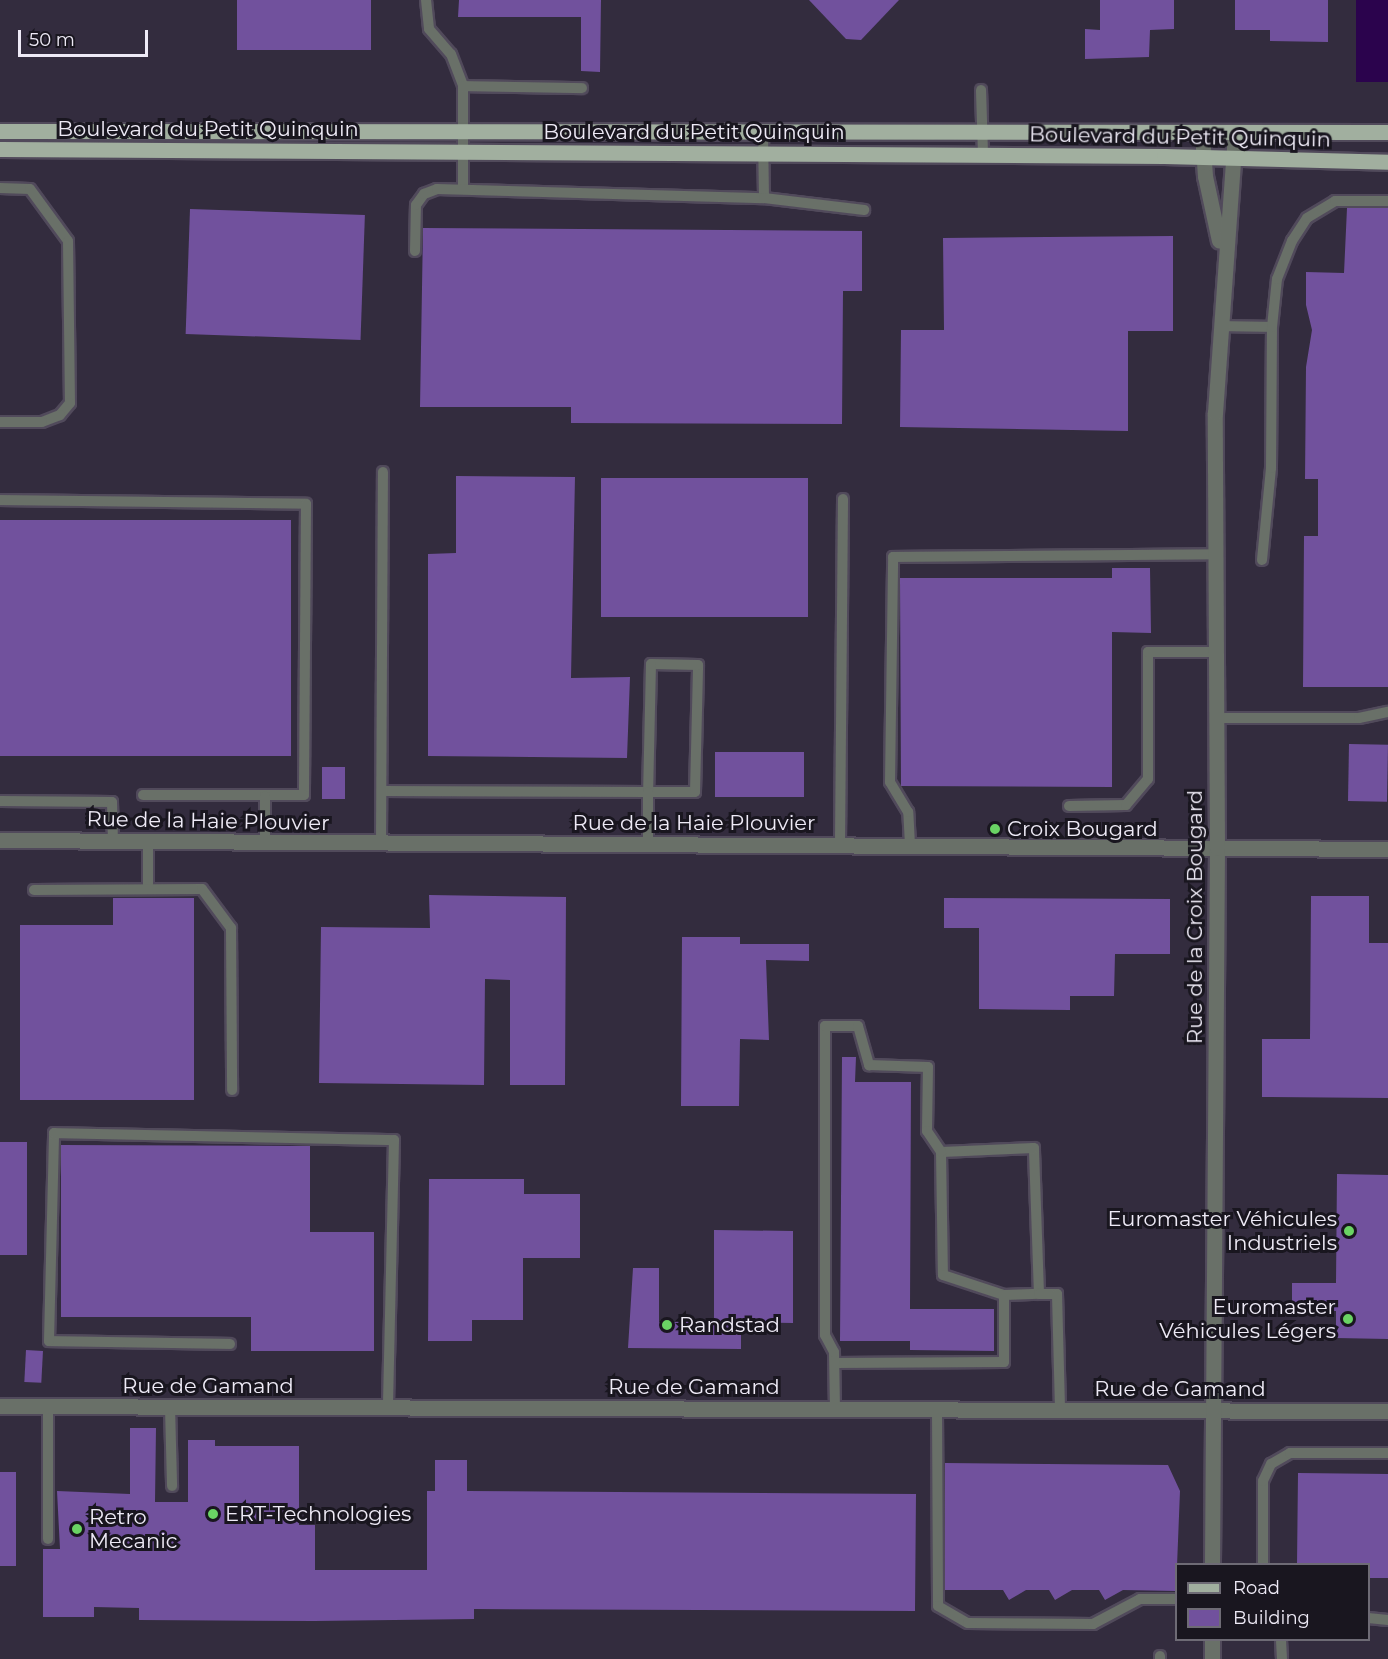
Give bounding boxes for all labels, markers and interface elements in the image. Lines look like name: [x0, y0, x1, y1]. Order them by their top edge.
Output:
scale bar: [21, 18, 152, 56]
text: 50 m: [29, 29, 75, 51]
street label: Boulevard du Petit Quinquin: [57, 116, 359, 142]
street label: Boulevard du Petit Quinquin: [543, 119, 845, 145]
street label: Boulevard du Petit Quinquin: [1029, 122, 1331, 152]
street label: Rue de la Croix Bougard: [1182, 790, 1208, 1044]
street label: Rue de la Haie Plouvier: [86, 806, 330, 836]
street label: Rue de la Haie Plouvier: [573, 810, 815, 836]
place label: Croix Bougard: [1007, 816, 1158, 842]
marker: Croix Bougard: [988, 822, 1002, 836]
place label: Euromaster Véhicules Industriels: [1107, 1206, 1337, 1256]
marker: Euromaster Véhicules Industriels: [1342, 1224, 1356, 1238]
place label: Euromaster Véhicules Légers: [1159, 1294, 1336, 1344]
place label: Randstad: [679, 1312, 780, 1338]
marker: Euromaster Véhicules Légers: [1341, 1312, 1355, 1326]
marker: Randstad: [660, 1318, 674, 1332]
street label: Rue de Gamand: [122, 1373, 294, 1399]
street label: Rue de Gamand: [608, 1374, 780, 1400]
street label: Rue de Gamand: [1094, 1376, 1266, 1402]
place label: ERT-Technologies: [225, 1501, 411, 1527]
place label: Retro Mecanic: [89, 1504, 178, 1554]
marker: ERT-Technologies: [206, 1507, 220, 1521]
marker: Retro Mecanic: [70, 1522, 84, 1536]
legend: [1175, 1563, 1370, 1641]
text: Road: [1233, 1577, 1280, 1599]
text: Building: [1233, 1607, 1310, 1629]

